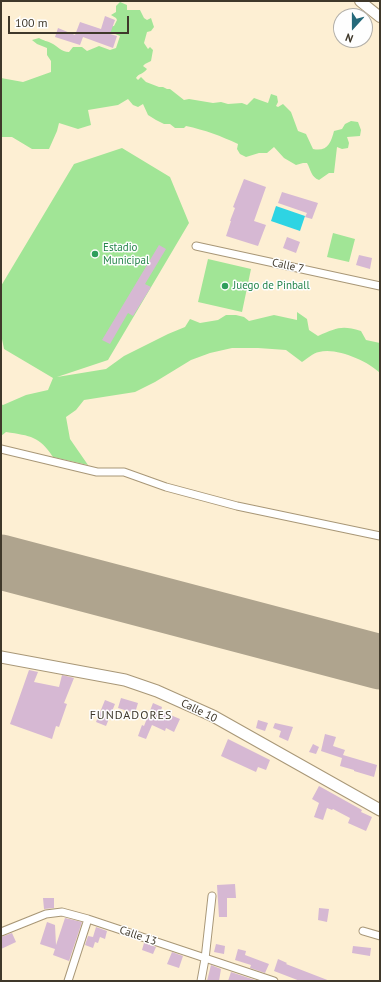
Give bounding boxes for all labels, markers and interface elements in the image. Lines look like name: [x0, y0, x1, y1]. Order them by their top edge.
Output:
scale bar: [10, 8, 131, 34]
north arrow: [333, 8, 373, 48]
text: 100 m: [15, 15, 48, 30]
text: N: [343, 30, 355, 46]
place label: Estadio Municipal: [103, 241, 149, 267]
marker: Estadio Municipal: [90, 249, 100, 259]
street label: Calle 7: [271, 256, 305, 276]
place label: Juego de Pinball: [233, 279, 310, 293]
marker: Juego de Pinball: [220, 281, 230, 291]
street label: Calle 10: [179, 697, 219, 725]
district label: FUNDADORES: [90, 709, 172, 723]
street label: Calle 13: [118, 923, 158, 949]

